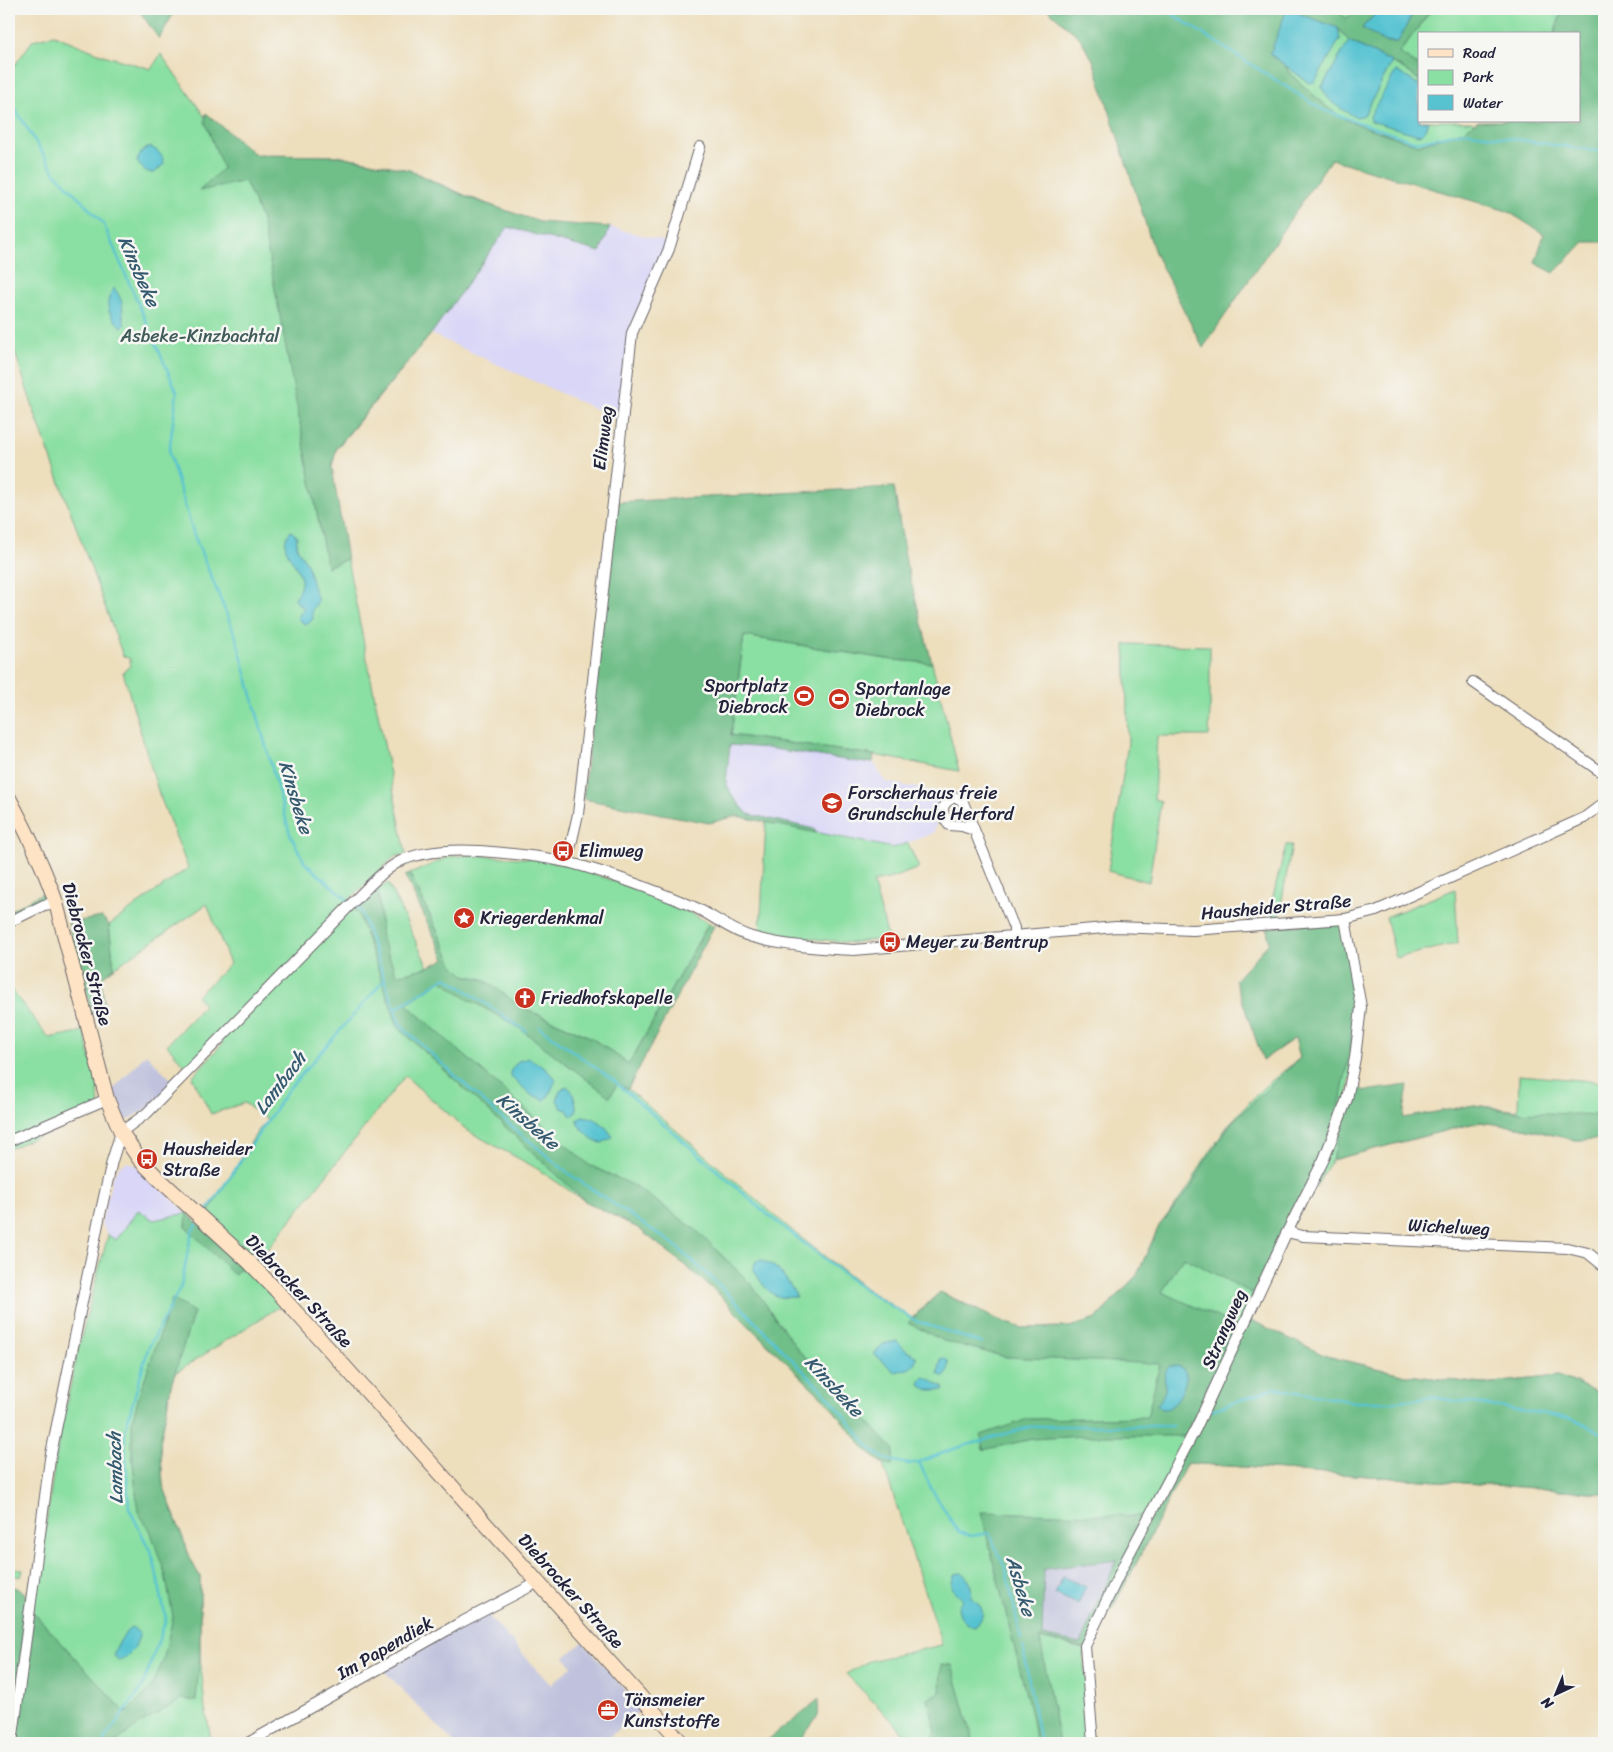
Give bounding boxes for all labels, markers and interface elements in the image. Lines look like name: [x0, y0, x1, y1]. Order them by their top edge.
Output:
legend: [1418, 32, 1580, 122]
text: Road: [1463, 40, 1496, 66]
text: Park: [1463, 64, 1494, 90]
text: Water: [1463, 90, 1503, 116]
water label: Kinsbeke: [109, 230, 170, 314]
park label: Asbeke-Kinzbachtal: [120, 320, 280, 352]
street label: Elimweg: [583, 404, 623, 472]
place label: Sportplatz Diebrock: [704, 670, 788, 723]
place label: Sportanlage Diebrock: [855, 673, 951, 726]
sports icon: Sportplatz Diebrock: [792, 684, 816, 708]
sports icon: Sportanlage Diebrock: [827, 687, 851, 711]
water label: Kinsbeke: [269, 756, 323, 839]
place label: Forscherhaus freie Grundschule Herford: [848, 777, 1015, 830]
school or university icon: Forscherhaus freie Grundschule Herford: [820, 791, 844, 815]
place label: Elimweg: [579, 835, 644, 867]
bus stop icon: Elimweg: [551, 839, 575, 863]
street label: Diebrocker Straße: [53, 879, 122, 1029]
street label: Hausheider Straße: [1199, 884, 1353, 930]
place label: Kriegerdenkmal: [480, 902, 605, 934]
place icon: Kriegerdenkmal: [452, 906, 476, 930]
place label: Meyer zu Bentrup: [906, 926, 1049, 958]
bus stop icon: Meyer zu Bentrup: [878, 930, 902, 954]
place label: Friedhofskapelle: [541, 982, 673, 1014]
church icon: Friedhofskapelle: [513, 986, 537, 1010]
water label: Lambach: [245, 1043, 316, 1122]
water label: Kinsbeke: [489, 1084, 568, 1159]
place label: Hausheider Straße: [163, 1133, 254, 1186]
bus stop icon: Hausheider Straße: [135, 1147, 159, 1171]
street label: Wichelweg: [1407, 1209, 1491, 1245]
street label: Diebrocker Straße: [237, 1226, 361, 1356]
street label: Strangweg: [1192, 1284, 1256, 1374]
water label: Kinsbeke: [796, 1347, 873, 1426]
water label: Lambach: [97, 1429, 133, 1505]
street label: Diebrocker Straße: [510, 1526, 632, 1657]
water label: Asbeke: [996, 1551, 1046, 1622]
street label: Im Papendiek: [330, 1607, 440, 1689]
north arrow: [1530, 1670, 1580, 1720]
place label: Tönsmeier Kunststoffe: [624, 1684, 720, 1737]
text: N: [1535, 1690, 1560, 1716]
office icon: Tönsmeier Kunststoffe: [596, 1698, 620, 1722]

